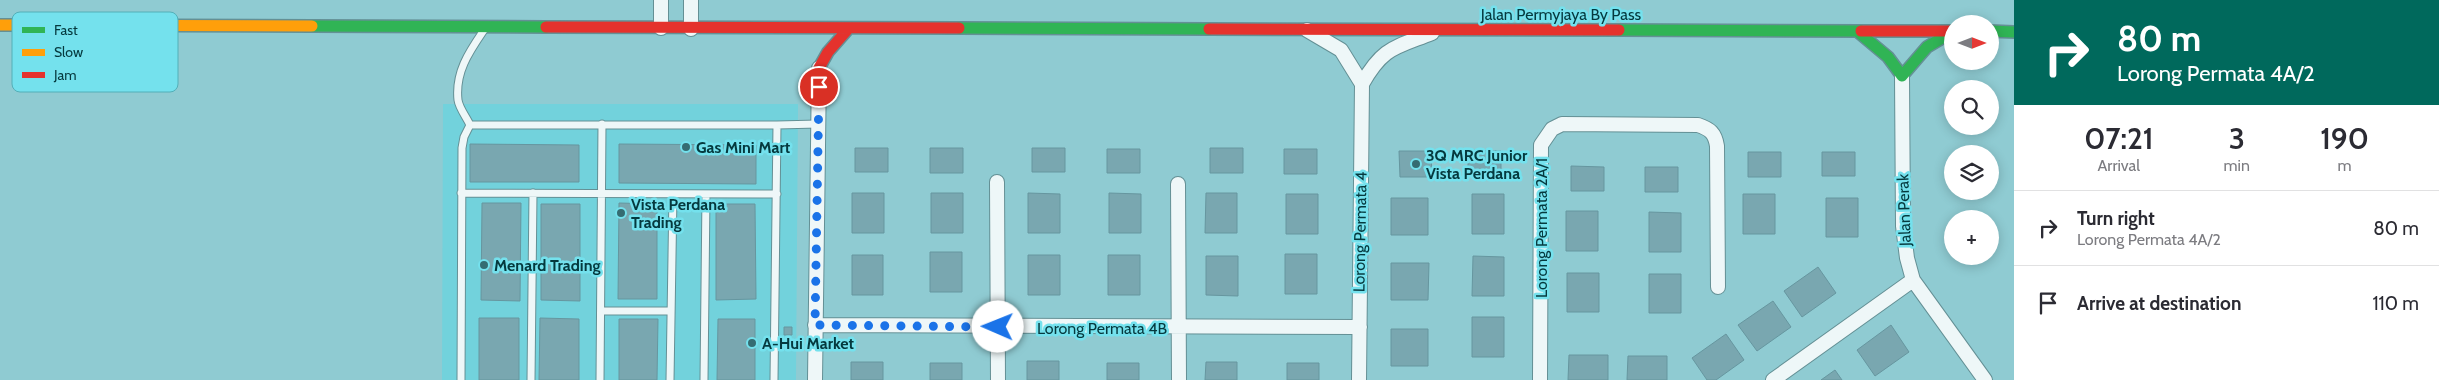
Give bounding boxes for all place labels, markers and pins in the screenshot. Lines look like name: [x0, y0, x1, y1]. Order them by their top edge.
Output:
pin: [798, 66, 840, 108]
place label: Gas Mini Mart: [696, 138, 791, 157]
marker: Gas Mini Mart: [680, 141, 692, 153]
place label: 3Q MRC Junior Vista Perdana: [1426, 146, 1528, 183]
marker: 3Q MRC Junior Vista Perdana: [1410, 158, 1422, 170]
place label: Vista Perdana Trading: [631, 195, 725, 232]
marker: Vista Perdana Trading: [615, 207, 627, 219]
place label: Menard Trading: [494, 256, 601, 275]
marker: Menard Trading: [478, 259, 490, 271]
place label: A-Hui Market: [762, 334, 855, 353]
marker: A-Hui Market: [746, 337, 758, 349]

